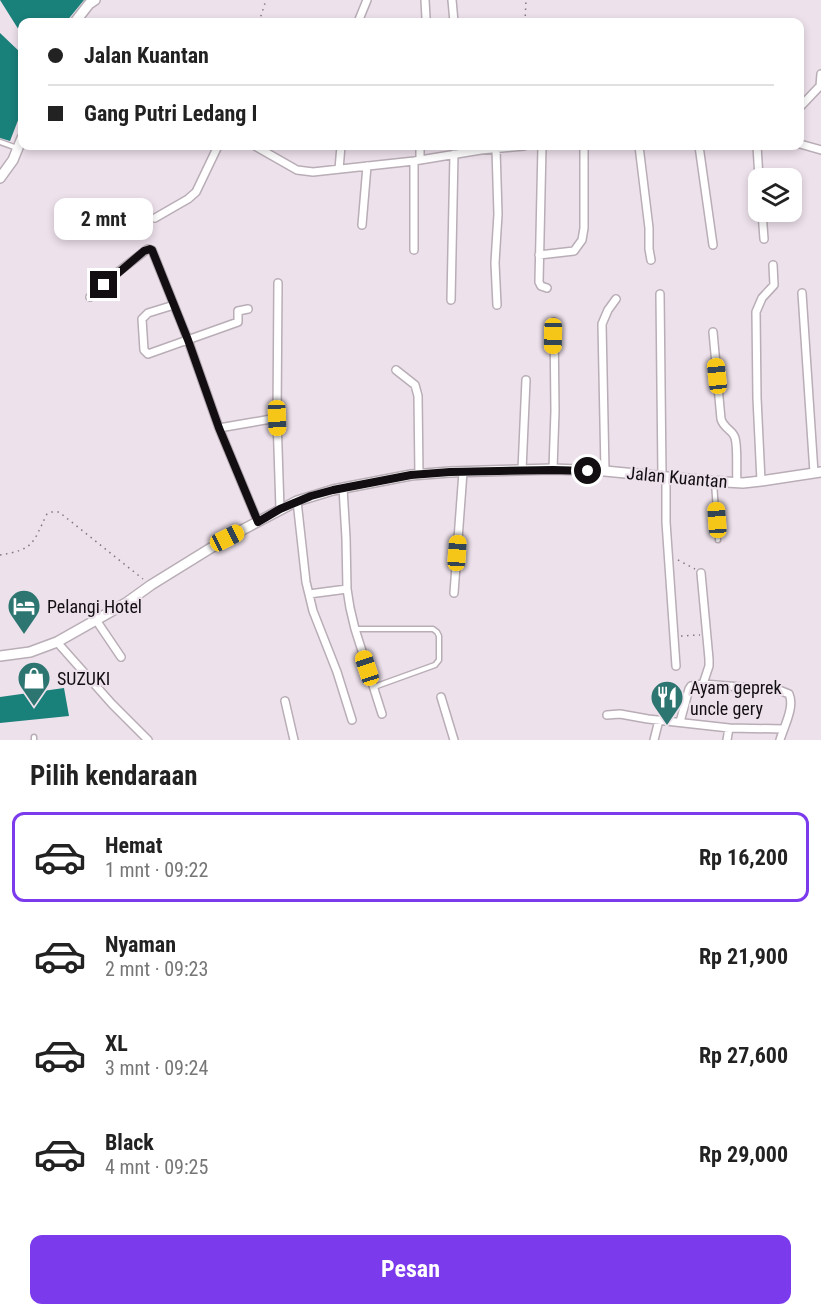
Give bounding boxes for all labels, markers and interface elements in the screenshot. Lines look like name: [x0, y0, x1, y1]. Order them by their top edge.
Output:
text: Jalan Kuantan: [84, 43, 209, 68]
text: Gang Putri Ledang I: [84, 101, 257, 126]
map controls: [748, 168, 802, 222]
button: layers: [748, 168, 802, 222]
callout: 2 mnt: [54, 198, 154, 240]
text: 2 mnt: [81, 207, 126, 231]
route end: [90, 271, 117, 298]
car: [544, 318, 562, 354]
car: [706, 357, 728, 395]
car: [267, 400, 287, 436]
route start: [574, 457, 601, 484]
street label: Jalan Kuantan: [626, 462, 728, 492]
car: [707, 501, 727, 539]
car: [207, 522, 247, 554]
car: [447, 534, 467, 572]
hotel icon: Pelangi Hotel: [6, 588, 42, 635]
place label: Pelangi Hotel: [47, 596, 142, 617]
car: [353, 648, 381, 688]
shop icon: SUZUKI: [16, 660, 52, 707]
place label: SUZUKI: [57, 668, 110, 689]
place label: Ayam geprek uncle gery: [690, 677, 782, 719]
restaurant icon: Ayam geprek uncle gery: [649, 679, 685, 726]
text: Pilih kendaraan: [30, 760, 198, 792]
icon: car: [33, 830, 87, 884]
text: Hemat: [105, 833, 162, 858]
text: Rp 16,200: [699, 845, 788, 870]
text: 1 mnt · 09:22: [105, 858, 208, 882]
icon: car: [33, 929, 87, 983]
text: Nyaman: [105, 932, 176, 957]
text: Rp 21,900: [699, 944, 788, 969]
text: 2 mnt · 09:23: [105, 957, 208, 981]
icon: car: [33, 1028, 87, 1082]
text: XL: [105, 1031, 128, 1056]
text: Rp 27,600: [699, 1043, 788, 1068]
text: 3 mnt · 09:24: [105, 1056, 208, 1080]
icon: car: [33, 1127, 87, 1181]
text: Black: [105, 1130, 154, 1155]
text: Rp 29,000: [699, 1142, 788, 1167]
text: 4 mnt · 09:25: [105, 1155, 208, 1179]
button: Pesan: [30, 1235, 791, 1304]

